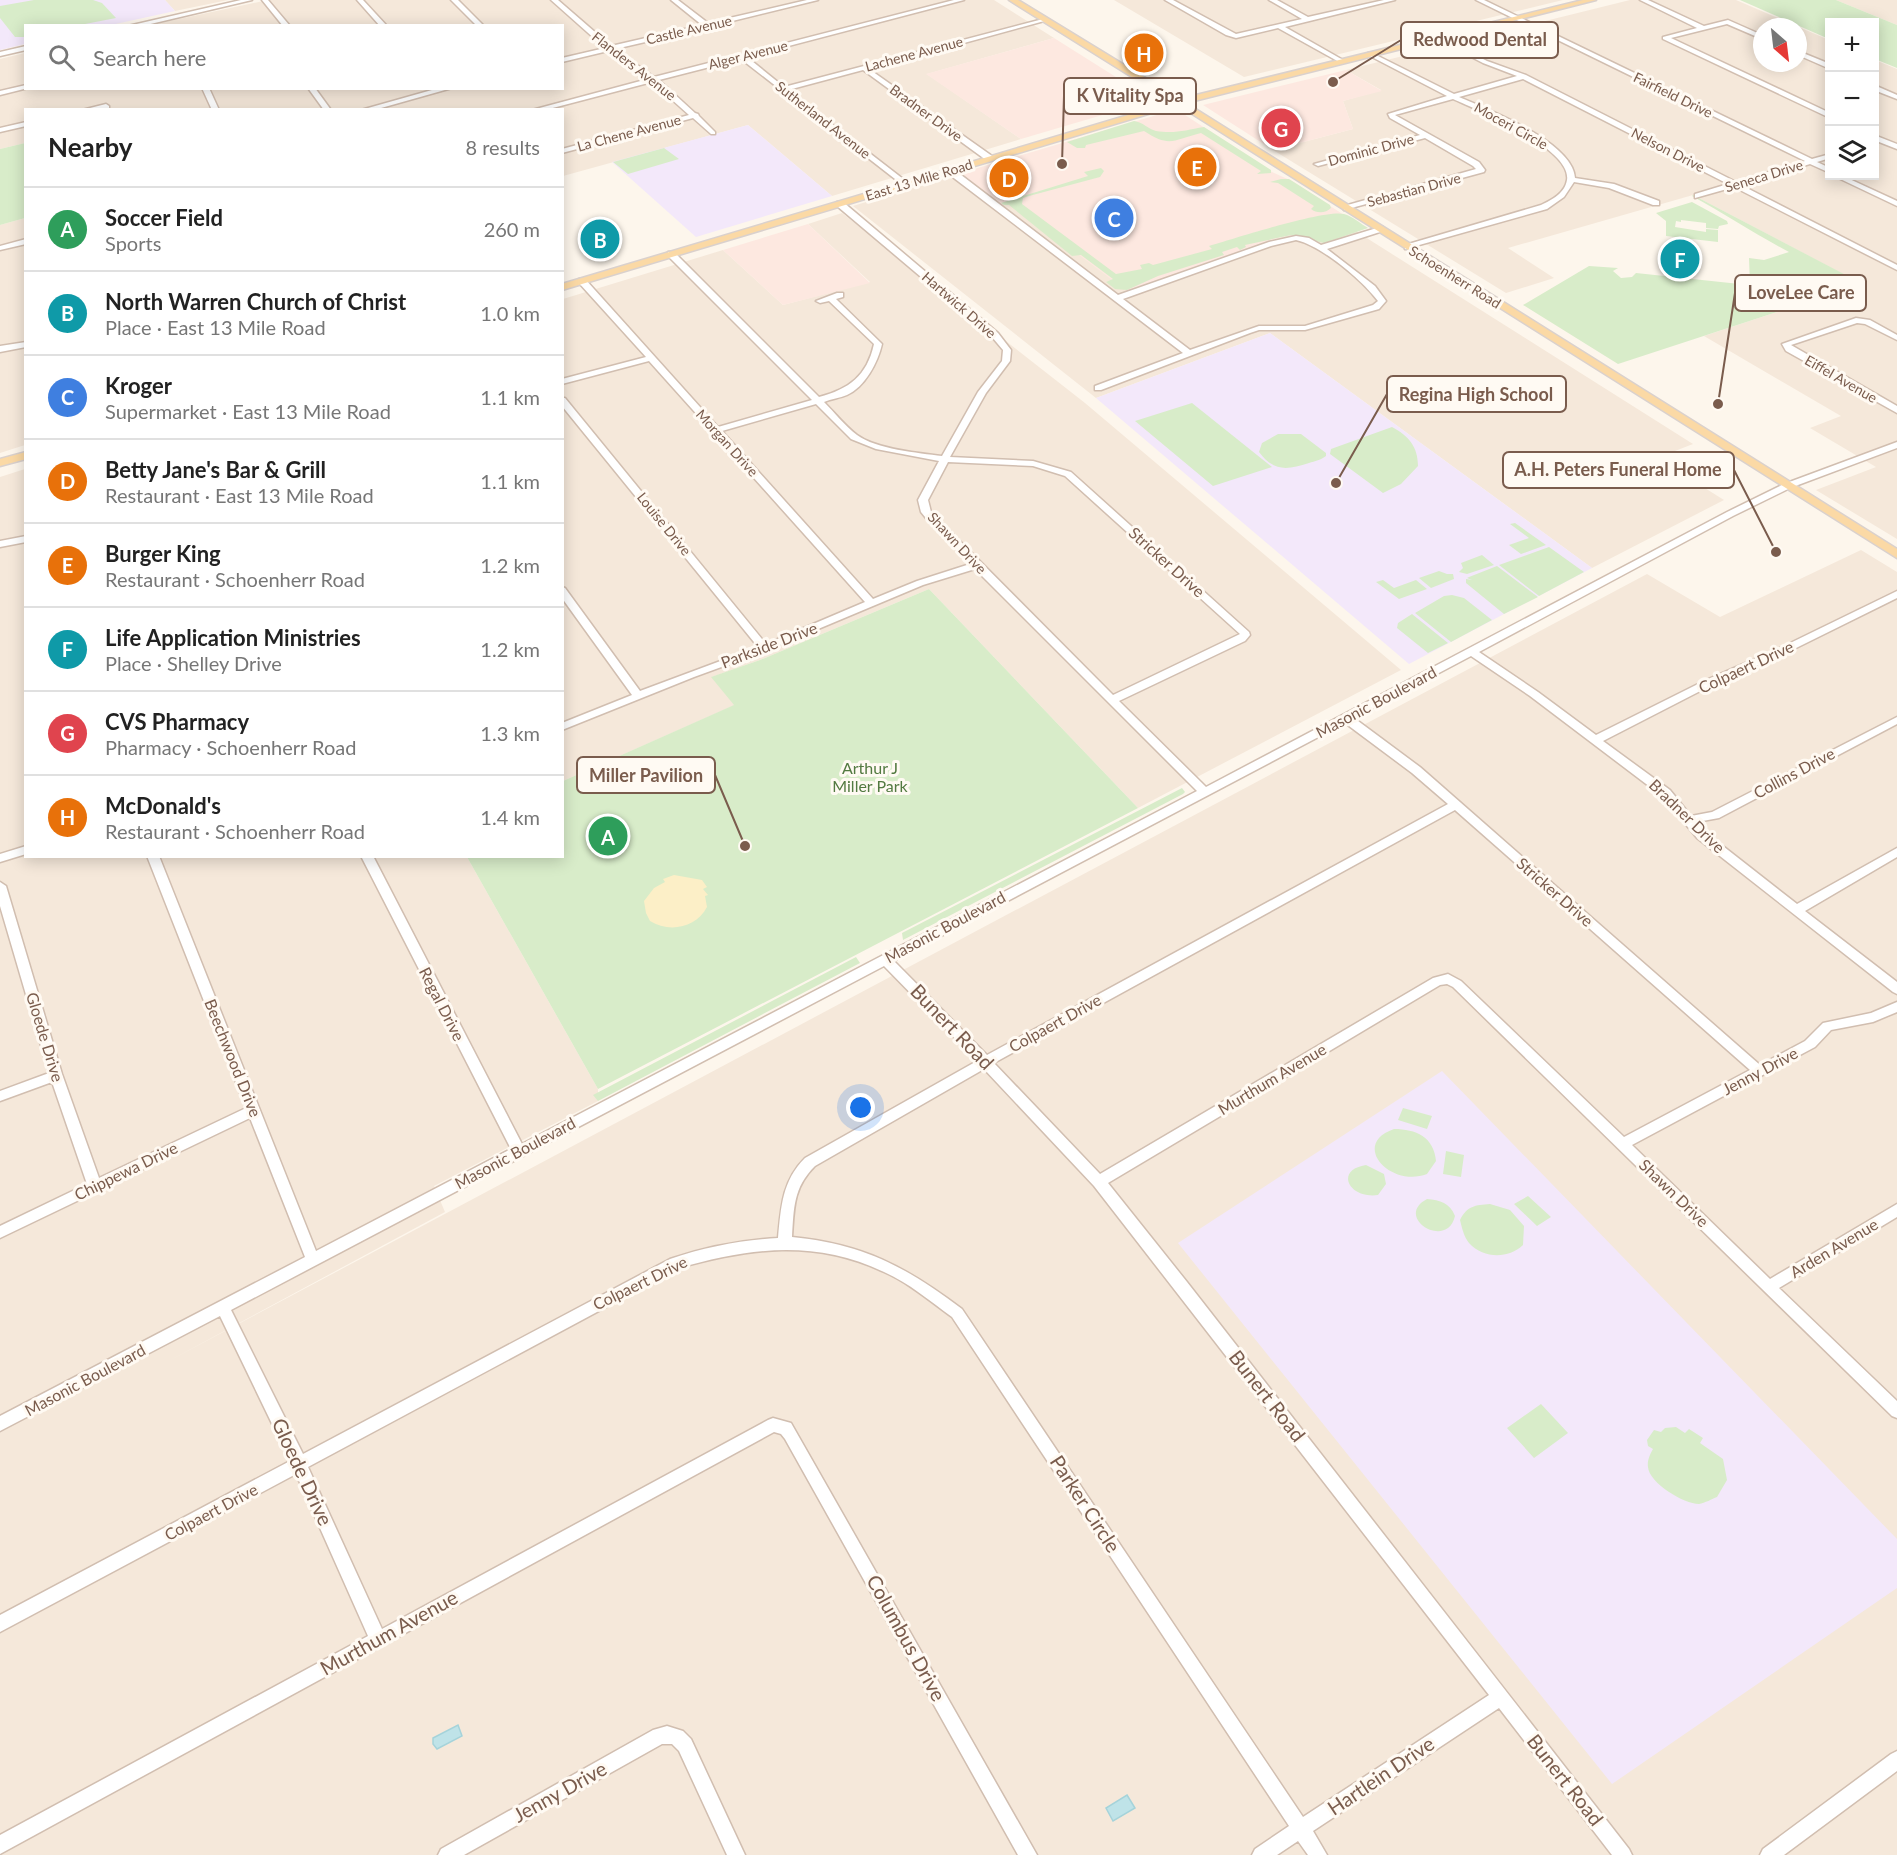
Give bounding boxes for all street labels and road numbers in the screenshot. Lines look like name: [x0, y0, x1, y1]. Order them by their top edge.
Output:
street label: Castle Avenue: [644, 11, 733, 48]
street label: Flanders Avenue: [589, 28, 680, 104]
street label: Lachene Avenue: [863, 32, 965, 75]
street label: Alger Avenue: [706, 36, 790, 73]
street label: Fairfield Drive: [1631, 68, 1716, 121]
street label: Sutherland Avenue: [772, 77, 874, 162]
street label: Bradner Drive: [887, 81, 966, 145]
street label: Moceri Circle: [1471, 98, 1551, 153]
street label: La Chene Avenue: [575, 110, 683, 155]
street label: Nelson Drive: [1629, 124, 1708, 175]
street label: Dominic Drive: [1326, 130, 1416, 169]
street label: East 13 Mile Road: [863, 155, 974, 204]
street label: Seneca Drive: [1723, 156, 1805, 195]
street label: Sebastian Drive: [1365, 169, 1463, 210]
street label: Schoenherr Road: [1406, 242, 1504, 312]
street label: Hartwick Drive: [919, 268, 1000, 341]
street label: Eiffel Avenue: [1802, 351, 1880, 406]
street label: Morgan Drive: [693, 406, 762, 480]
street label: Louise Drive: [634, 489, 695, 559]
street label: Shawn Drive: [925, 508, 990, 577]
street label: Stricker Drive: [1126, 523, 1209, 601]
street label: Parkside Drive: [718, 617, 820, 672]
street label: Colpaert Drive: [1695, 636, 1796, 697]
street label: Masonic Boulevard: [1312, 662, 1439, 741]
street label: Collins Drive: [1750, 743, 1838, 802]
street label: Bradner Drive: [1646, 775, 1729, 856]
street label: Stricker Drive: [1513, 853, 1597, 930]
street label: Masonic Boulevard: [881, 887, 1008, 966]
street label: Regal Drive: [416, 964, 469, 1044]
street label: Bunert Road: [906, 979, 999, 1074]
street label: Colpaert Drive: [1005, 989, 1104, 1056]
street label: Gloede Drive: [23, 990, 68, 1084]
street label: Beechwood Drive: [201, 996, 266, 1120]
street label: Murthum Avenue: [1214, 1039, 1329, 1118]
street label: Jenny Drive: [1719, 1043, 1801, 1098]
street label: Masonic Boulevard: [451, 1113, 578, 1192]
street label: Chippewa Drive: [71, 1137, 180, 1204]
street label: Shawn Drive: [1636, 1155, 1713, 1230]
street label: Arden Avenue: [1786, 1214, 1881, 1281]
street label: Colpaert Drive: [590, 1252, 690, 1314]
street label: Masonic Boulevard: [21, 1340, 148, 1419]
street label: Bunert Road: [1225, 1345, 1311, 1446]
street label: Gloede Drive: [268, 1414, 338, 1529]
street label: Parker Circle: [1046, 1450, 1126, 1556]
street label: Colpaert Drive: [161, 1479, 260, 1544]
street label: Columbus Drive: [862, 1570, 951, 1705]
street label: Murthum Avenue: [316, 1584, 461, 1680]
street label: Bunert Road: [1523, 1729, 1609, 1830]
street label: Hartlein Drive: [1323, 1731, 1438, 1820]
street label: Jenny Drive: [509, 1756, 611, 1827]

